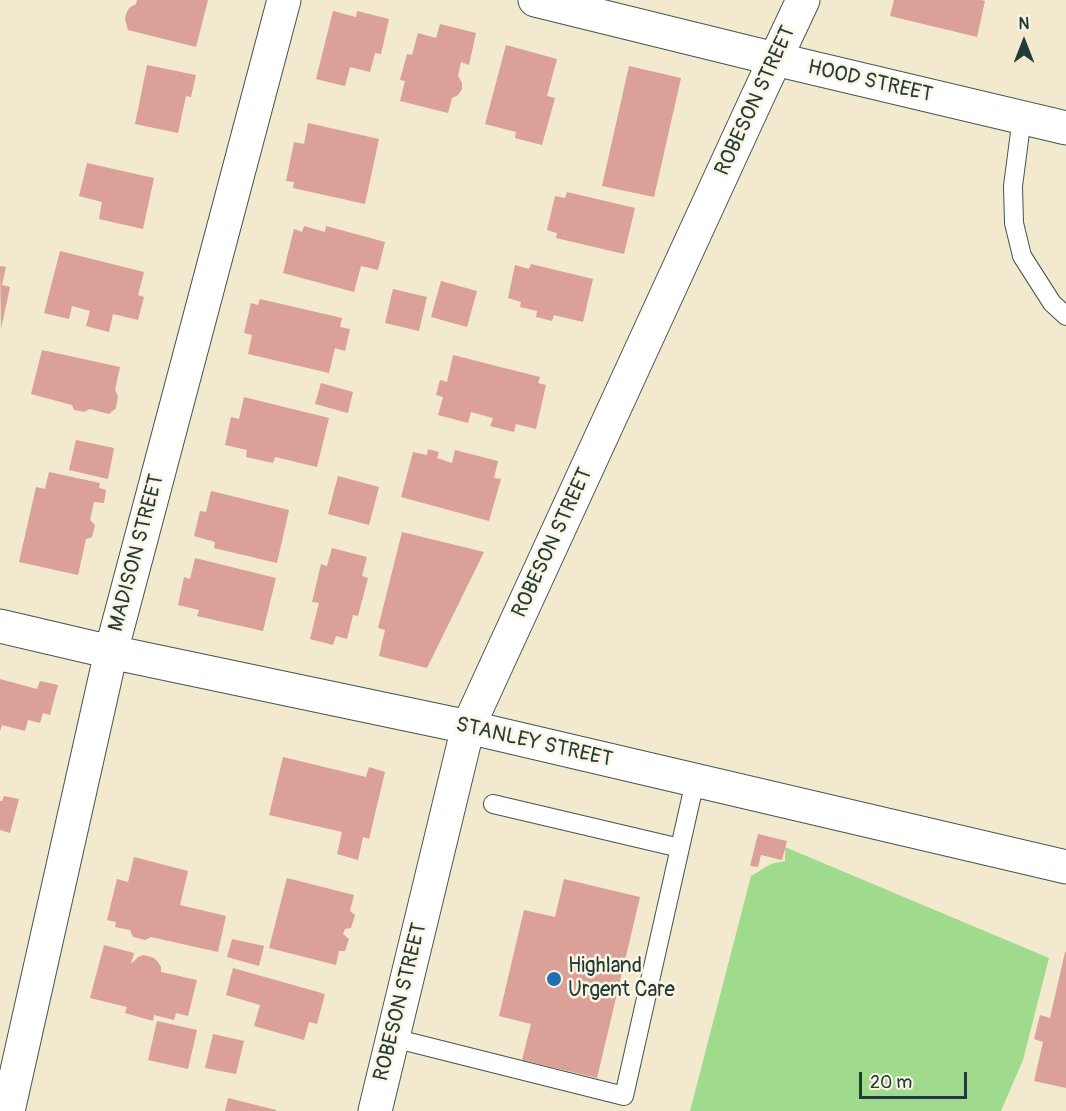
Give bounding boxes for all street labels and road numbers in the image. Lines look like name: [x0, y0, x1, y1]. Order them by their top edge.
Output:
street label: ROBESON STREET: [710, 22, 802, 180]
street label: HOOD STREET: [805, 55, 935, 109]
street label: ROBESON STREET: [507, 464, 599, 622]
street label: MADISON STREET: [104, 472, 170, 634]
street label: STANLEY STREET: [453, 713, 615, 773]
street label: ROBESON STREET: [369, 920, 433, 1084]

